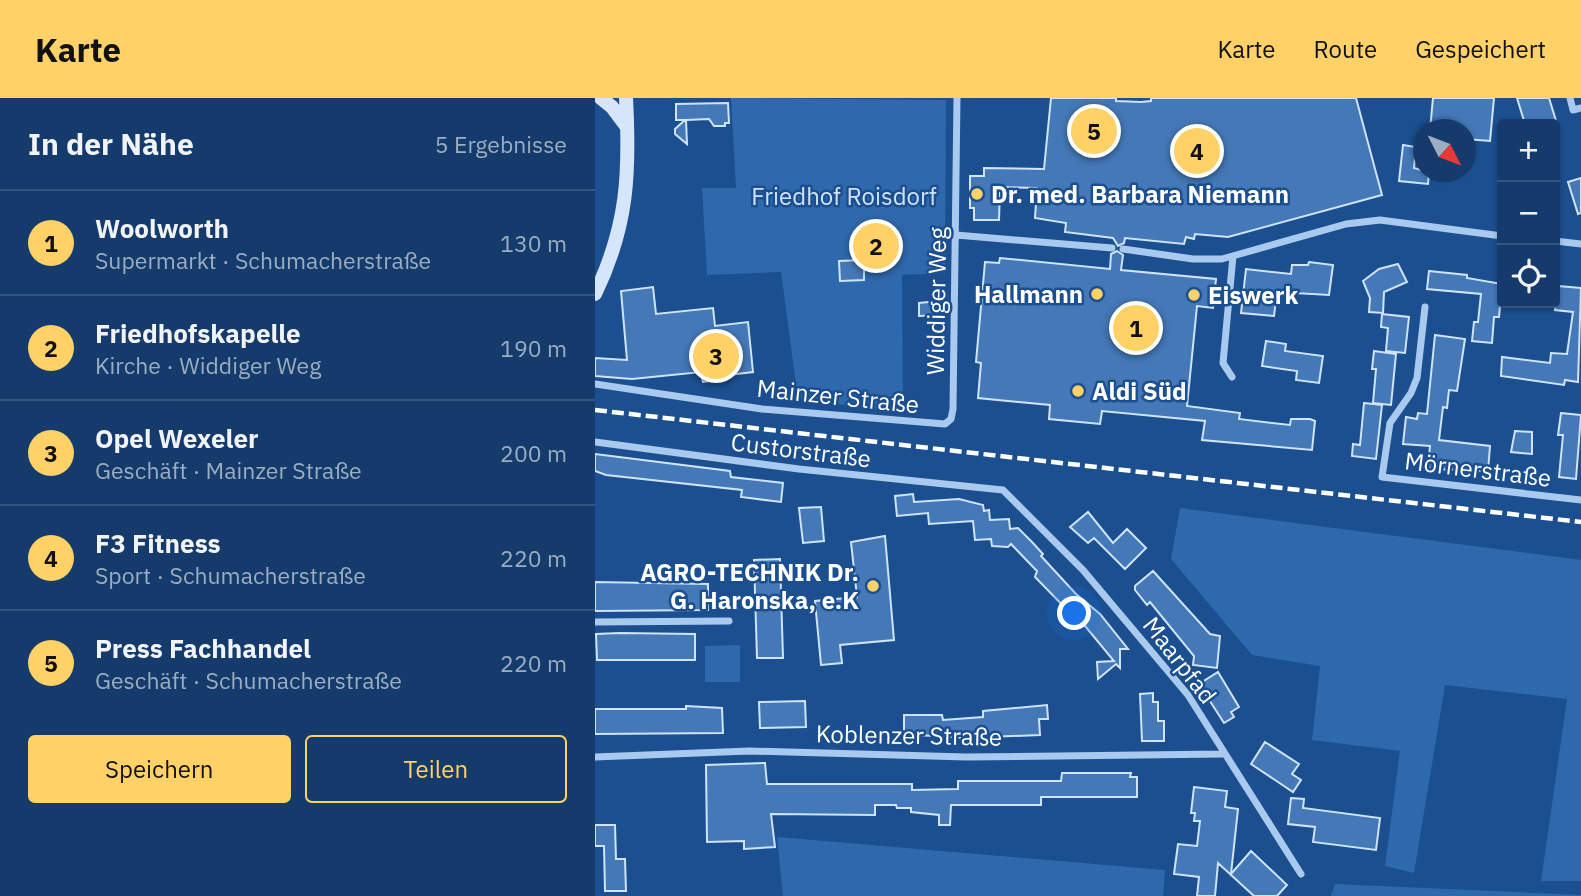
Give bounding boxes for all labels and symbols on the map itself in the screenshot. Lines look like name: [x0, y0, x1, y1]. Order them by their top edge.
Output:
pin: 5: [1071, 105, 1117, 157]
north arrow: [1413, 119, 1476, 182]
pin: 4: [1174, 125, 1220, 177]
place label: Dr. med. Barbara Niemann: [991, 178, 1289, 210]
park label: Friedhof Roisdorf: [751, 180, 937, 212]
marker: Dr. med. Barbara Niemann: [969, 186, 985, 202]
pin: 2: [853, 220, 899, 272]
street label: Widdiger Weg: [919, 226, 953, 375]
place label: Hallmann: [974, 278, 1083, 310]
place label: Eiswerk: [1208, 279, 1298, 311]
marker: Hallmann: [1089, 286, 1105, 302]
marker: Eiswerk: [1186, 287, 1202, 303]
pin: 1: [1113, 302, 1159, 354]
pin: 3: [693, 330, 739, 382]
street label: Mainzer Straße: [755, 372, 921, 420]
place label: Aldi Süd: [1092, 375, 1187, 407]
marker: Aldi Süd: [1070, 383, 1086, 399]
street label: Custorstraße: [729, 426, 873, 474]
street label: Mörnerstraße: [1403, 444, 1553, 494]
place label: AGRO-TECHNIK Dr. G. Haronska, e.K: [640, 556, 859, 616]
marker: AGRO-TECHNIK Dr. G. Haronska, e.K: [865, 578, 881, 594]
your location: [1057, 596, 1091, 630]
street label: Maarpfad: [1136, 610, 1224, 710]
street label: Koblenzer Straße: [816, 717, 1002, 753]

